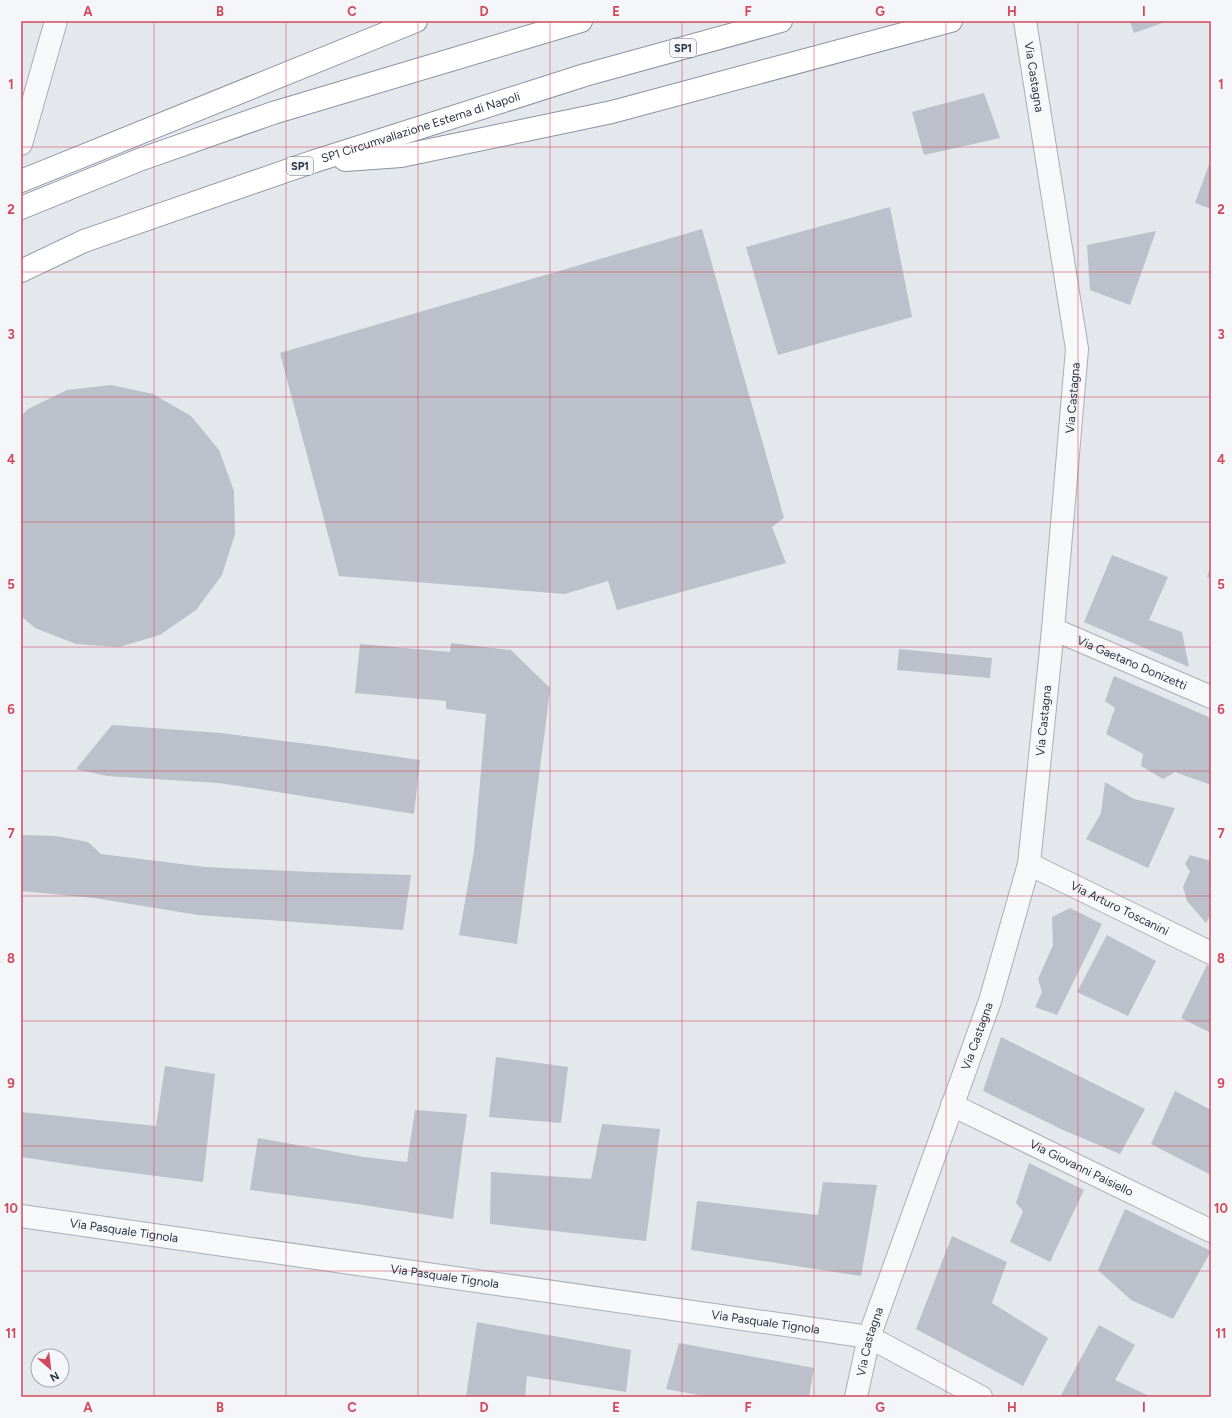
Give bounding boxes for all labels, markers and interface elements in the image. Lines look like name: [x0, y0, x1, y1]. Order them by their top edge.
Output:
text: A: [83, 4, 93, 19]
text: B: [216, 4, 224, 19]
text: C: [347, 4, 357, 19]
text: D: [479, 4, 489, 19]
text: E: [612, 4, 620, 19]
text: F: [744, 4, 752, 19]
text: G: [875, 4, 885, 19]
text: H: [1007, 4, 1017, 19]
text: I: [1142, 4, 1146, 19]
road number: SP1: [670, 39, 696, 57]
street label: Via Castagna: [1022, 41, 1046, 113]
text: 1: [8, 77, 14, 92]
text: 1: [1218, 77, 1224, 92]
street label: SP1 Circumvallazione Esterna di Napoli: [319, 89, 522, 166]
road number: SP1: [287, 157, 313, 175]
text: 2: [7, 202, 15, 217]
text: 2: [1217, 202, 1225, 217]
text: 3: [7, 327, 15, 342]
text: 3: [1217, 327, 1225, 342]
street label: Via Castagna: [1063, 362, 1083, 434]
text: 4: [7, 452, 15, 467]
text: 4: [1217, 452, 1225, 467]
text: 5: [7, 577, 15, 592]
text: 5: [1217, 577, 1225, 592]
street label: Via Gaetano Donizetti: [1075, 633, 1189, 693]
street label: Via Castagna: [1033, 685, 1054, 757]
text: 6: [7, 702, 15, 717]
text: 6: [1217, 702, 1225, 717]
text: 7: [7, 826, 15, 841]
text: 7: [1217, 826, 1225, 841]
street label: Via Arturo Toscanini: [1068, 878, 1171, 938]
text: 8: [7, 951, 15, 966]
text: 8: [1217, 951, 1225, 966]
street label: Via Castagna: [959, 1000, 996, 1072]
text: 9: [7, 1076, 15, 1091]
text: 9: [1217, 1076, 1225, 1091]
street label: Via Giovanni Paisiello: [1027, 1137, 1136, 1199]
text: 10: [4, 1201, 18, 1216]
text: 10: [1214, 1201, 1228, 1216]
street label: Via Pasquale Tignola: [69, 1216, 179, 1245]
street label: Via Pasquale Tignola: [389, 1262, 500, 1291]
street label: Via Castagna: [854, 1305, 886, 1378]
street label: Via Pasquale Tignola: [710, 1308, 821, 1337]
text: 11: [6, 1326, 16, 1341]
text: 11: [1216, 1326, 1226, 1341]
north arrow: [30, 1348, 70, 1388]
text: N: [48, 1369, 61, 1384]
text: A: [83, 1400, 93, 1415]
text: B: [216, 1400, 224, 1415]
text: C: [347, 1400, 357, 1415]
text: D: [479, 1400, 489, 1415]
text: E: [612, 1400, 620, 1415]
text: F: [744, 1400, 752, 1415]
text: G: [875, 1400, 885, 1415]
text: H: [1007, 1400, 1017, 1415]
text: I: [1142, 1400, 1146, 1415]

